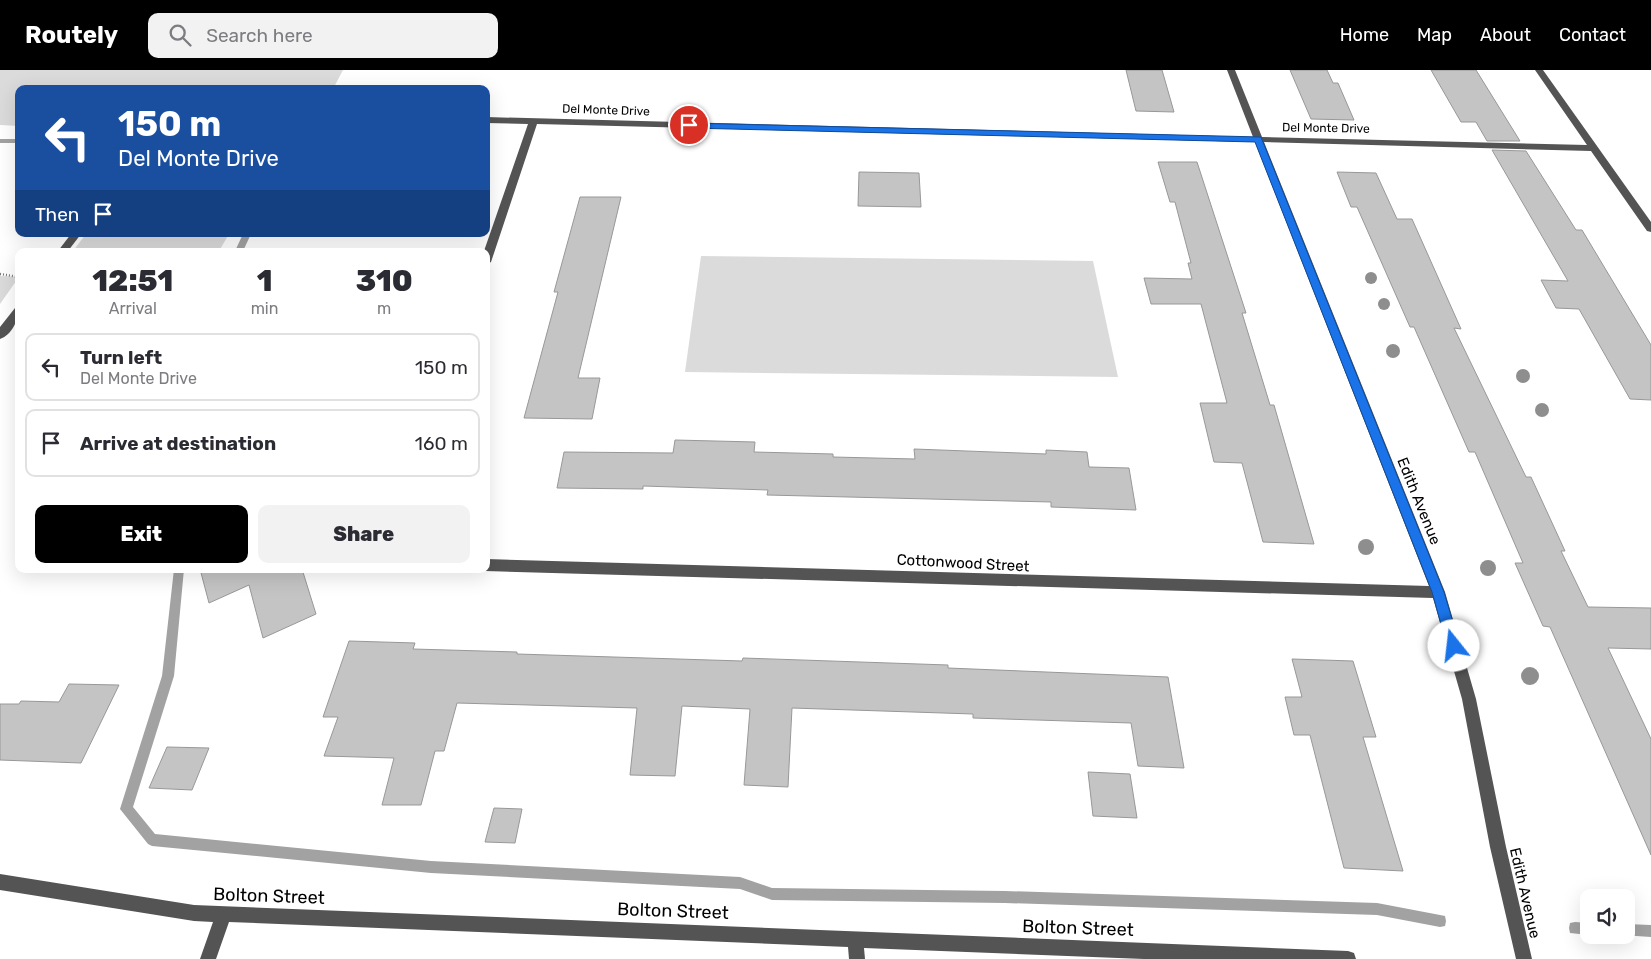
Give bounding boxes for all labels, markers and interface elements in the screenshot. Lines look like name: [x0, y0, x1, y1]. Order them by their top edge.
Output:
search box: [148, 13, 498, 58]
text: Routely: [25, 21, 118, 49]
icon: search: [166, 21, 194, 49]
text: Search here: [206, 24, 313, 47]
text: Home: [1340, 24, 1389, 46]
text: Map: [1417, 24, 1452, 46]
text: About: [1480, 24, 1531, 46]
text: Contact: [1559, 24, 1626, 46]
street label: Del Monte Drive: [562, 101, 650, 119]
text: 150 m: [118, 103, 221, 145]
pin: [668, 104, 710, 146]
icon: left: [35, 105, 100, 170]
icon: arrive: [675, 111, 703, 139]
street label: Del Monte Drive: [1282, 120, 1370, 136]
text: Del Monte Drive: [118, 145, 279, 172]
icon: arrive: [89, 200, 117, 228]
text: Then: [35, 203, 79, 226]
text: 12:51: [92, 263, 173, 299]
text: 1: [257, 263, 272, 299]
text: 310: [356, 263, 413, 299]
text: Arrival: [109, 299, 157, 318]
text: min: [251, 299, 278, 318]
text: m: [377, 299, 391, 318]
text: Turn left: [80, 346, 162, 369]
icon: left: [37, 353, 65, 381]
text: 150 m: [415, 356, 468, 379]
text: Del Monte Drive: [80, 369, 197, 388]
icon: arrive: [37, 429, 65, 457]
text: Arrive at destination: [80, 432, 276, 455]
text: 160 m: [415, 432, 468, 455]
street label: Edith Avenue: [1393, 455, 1445, 547]
button: Exit: [35, 505, 248, 563]
button: Share: [258, 505, 470, 563]
street label: Cottonwood Street: [896, 551, 1030, 575]
position arrow: [1427, 619, 1479, 671]
street label: Edith Avenue: [1506, 846, 1544, 940]
street label: Bolton Street: [213, 883, 325, 909]
map controls: [1580, 889, 1635, 944]
button: sound: [1580, 889, 1635, 944]
street label: Bolton Street: [617, 898, 729, 924]
street label: Bolton Street: [1022, 915, 1134, 941]

